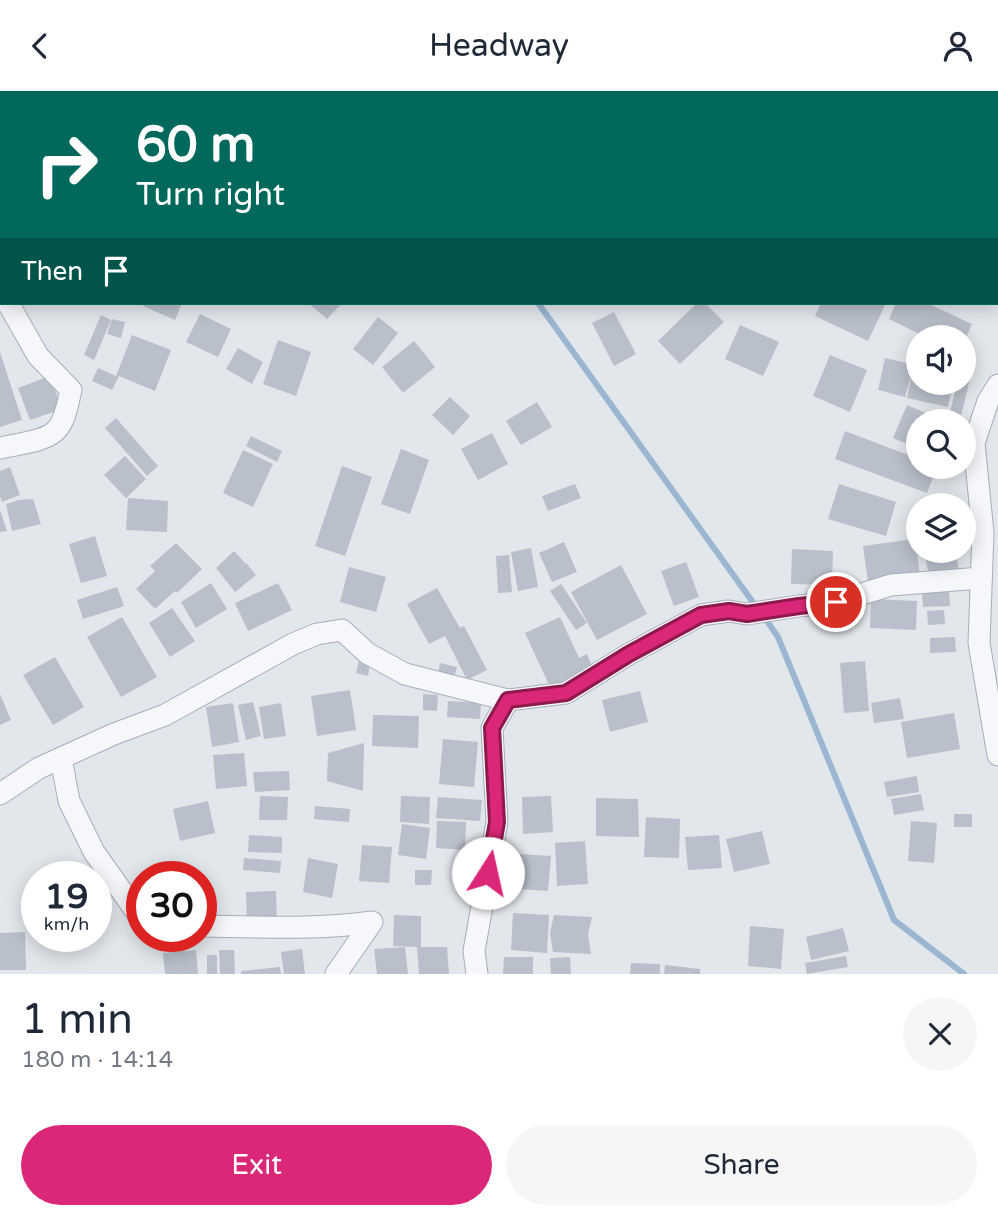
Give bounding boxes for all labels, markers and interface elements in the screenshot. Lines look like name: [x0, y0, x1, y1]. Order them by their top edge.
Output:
icon: back: [21, 27, 59, 65]
text: Headway: [429, 27, 569, 65]
icon: person: [939, 27, 977, 65]
text: 60 m: [136, 116, 255, 175]
icon: right: [21, 119, 112, 210]
text: Turn right: [136, 176, 285, 214]
icon: arrive: [97, 252, 135, 290]
text: Then: [21, 256, 83, 287]
map controls: [906, 325, 976, 563]
button: sound: [906, 325, 976, 395]
button: search: [906, 409, 976, 479]
button: layers: [906, 493, 976, 563]
pin: [806, 572, 866, 632]
icon: arrive: [817, 583, 855, 621]
position arrow: [451, 836, 525, 910]
speed limit sign: 30: [126, 861, 217, 952]
text: 19: [45, 876, 88, 918]
text: km/h: [44, 913, 89, 935]
text: 1 min: [21, 994, 133, 1045]
button: close: [903, 997, 977, 1071]
text: 180 m · 14:14: [21, 1046, 173, 1074]
button: Exit: [21, 1125, 492, 1205]
button: Share: [506, 1125, 977, 1205]

